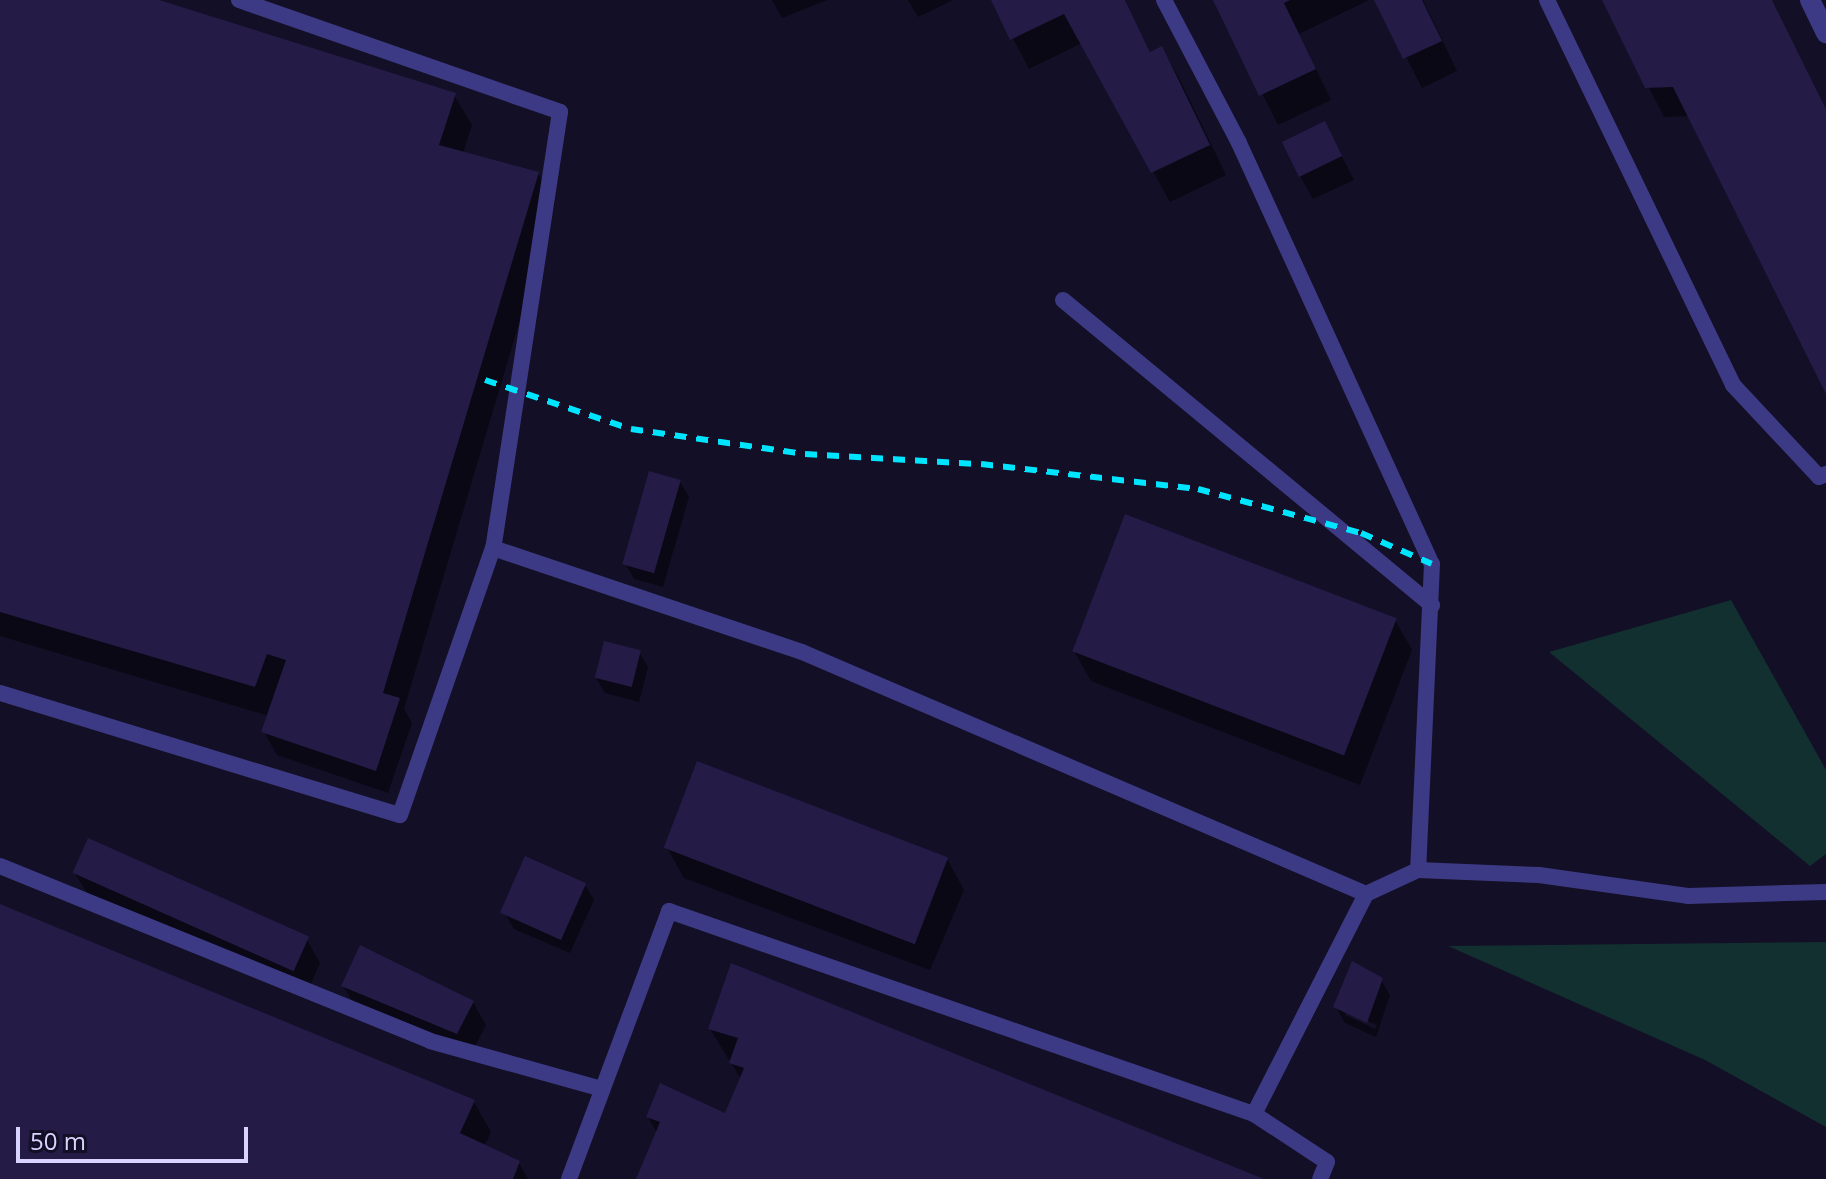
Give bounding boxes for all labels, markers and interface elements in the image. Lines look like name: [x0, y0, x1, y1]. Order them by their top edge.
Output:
scale bar: [20, 1111, 252, 1161]
text: 50 m: [30, 1124, 86, 1157]

